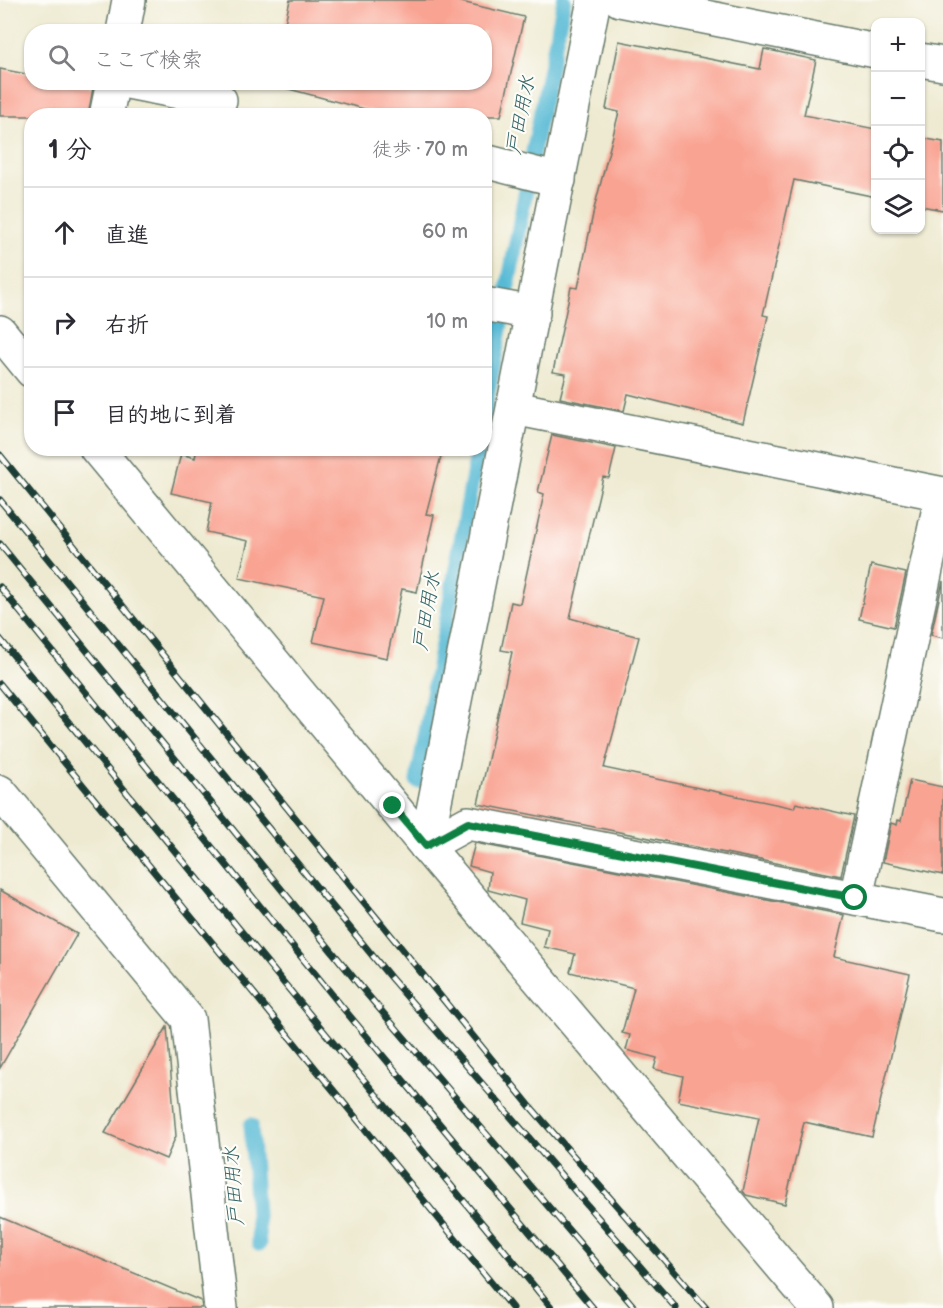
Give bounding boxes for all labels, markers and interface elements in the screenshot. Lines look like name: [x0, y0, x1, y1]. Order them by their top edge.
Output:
map controls: [871, 18, 925, 234]
button: +: [871, 18, 925, 72]
search box: [24, 24, 492, 90]
icon: search: [45, 41, 78, 74]
text: ここで検索: [93, 47, 203, 74]
button: −: [871, 72, 925, 126]
water label: 戸田用水: [502, 73, 540, 157]
button: locate: [871, 126, 925, 180]
text: 1 分: [48, 135, 92, 166]
text: 徒歩 · 70 m: [372, 138, 468, 162]
button: layers: [871, 180, 925, 234]
icon: ahead: [48, 216, 81, 249]
text: 60 m: [422, 220, 468, 244]
text: 直進: [105, 222, 149, 249]
icon: right: [48, 306, 81, 339]
text: 10 m: [427, 310, 468, 334]
text: 右折: [105, 312, 149, 339]
icon: arrive: [48, 396, 81, 429]
text: 目的地に到着: [105, 402, 237, 429]
water label: 戸田用水: [408, 570, 446, 652]
route end: [379, 792, 405, 818]
route start: [841, 884, 867, 910]
water label: 戸田用水: [219, 1145, 249, 1227]

